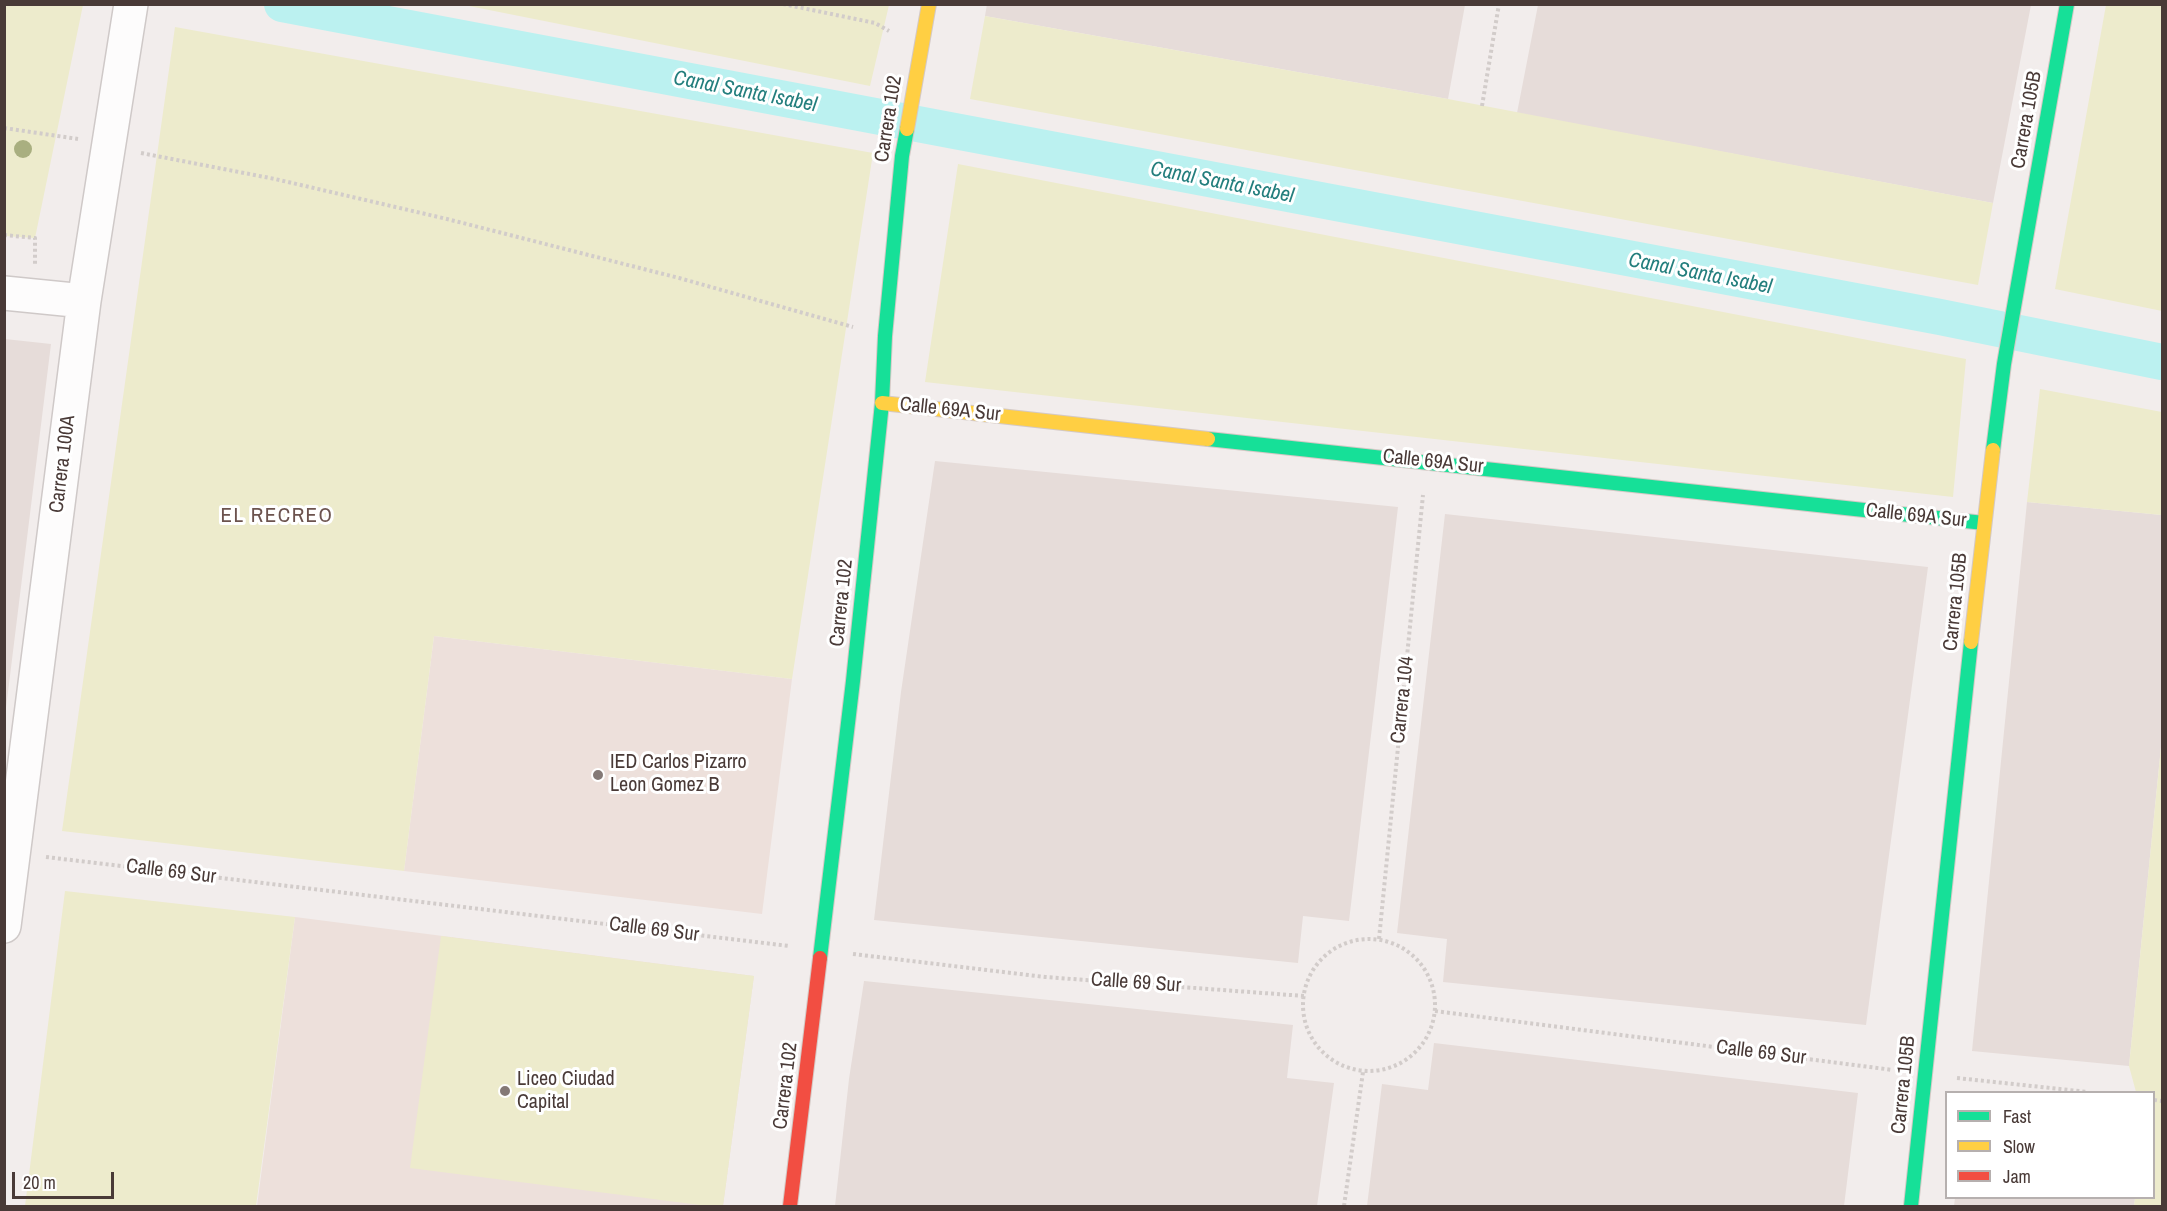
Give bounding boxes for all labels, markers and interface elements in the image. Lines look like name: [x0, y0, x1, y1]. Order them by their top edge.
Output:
water label: Canal Santa Isabel: [671, 66, 819, 118]
street label: Carrera 105B: [2007, 69, 2047, 171]
street label: Carrera 102: [870, 74, 908, 164]
water label: Canal Santa Isabel: [1148, 157, 1296, 209]
water label: Canal Santa Isabel: [1626, 248, 1774, 300]
street label: Calle 69A Sur: [898, 393, 1002, 427]
street label: Carrera 100A: [45, 414, 81, 514]
street label: Calle 69A Sur: [1381, 445, 1485, 479]
street label: Calle 69A Sur: [1864, 499, 1968, 533]
district label: EL RECREO: [220, 503, 334, 529]
street label: Carrera 105B: [1939, 552, 1973, 652]
street label: Carrera 102: [825, 558, 859, 648]
street label: Carrera 104: [1386, 655, 1420, 745]
place label: IED Carlos Pizarro Leon Gomez B: [610, 751, 747, 798]
marker: IED Carlos Pizarro Leon Gomez B: [591, 768, 605, 782]
street label: Calle 69 Sur: [125, 855, 217, 889]
street label: Calle 69 Sur: [608, 913, 700, 947]
street label: Calle 69 Sur: [1090, 968, 1182, 998]
street label: Carrera 105B: [1887, 1035, 1921, 1135]
street label: Calle 69 Sur: [1715, 1036, 1807, 1070]
street label: Carrera 102: [769, 1041, 803, 1131]
place label: Liceo Ciudad Capital: [517, 1068, 615, 1115]
marker: Liceo Ciudad Capital: [498, 1084, 512, 1098]
legend: [1945, 1091, 2155, 1199]
text: Fast: [2003, 1104, 2031, 1129]
text: Slow: [2003, 1134, 2035, 1159]
scale bar: [15, 1160, 117, 1198]
text: Jam: [2003, 1164, 2031, 1189]
text: 20 m: [23, 1170, 56, 1195]

